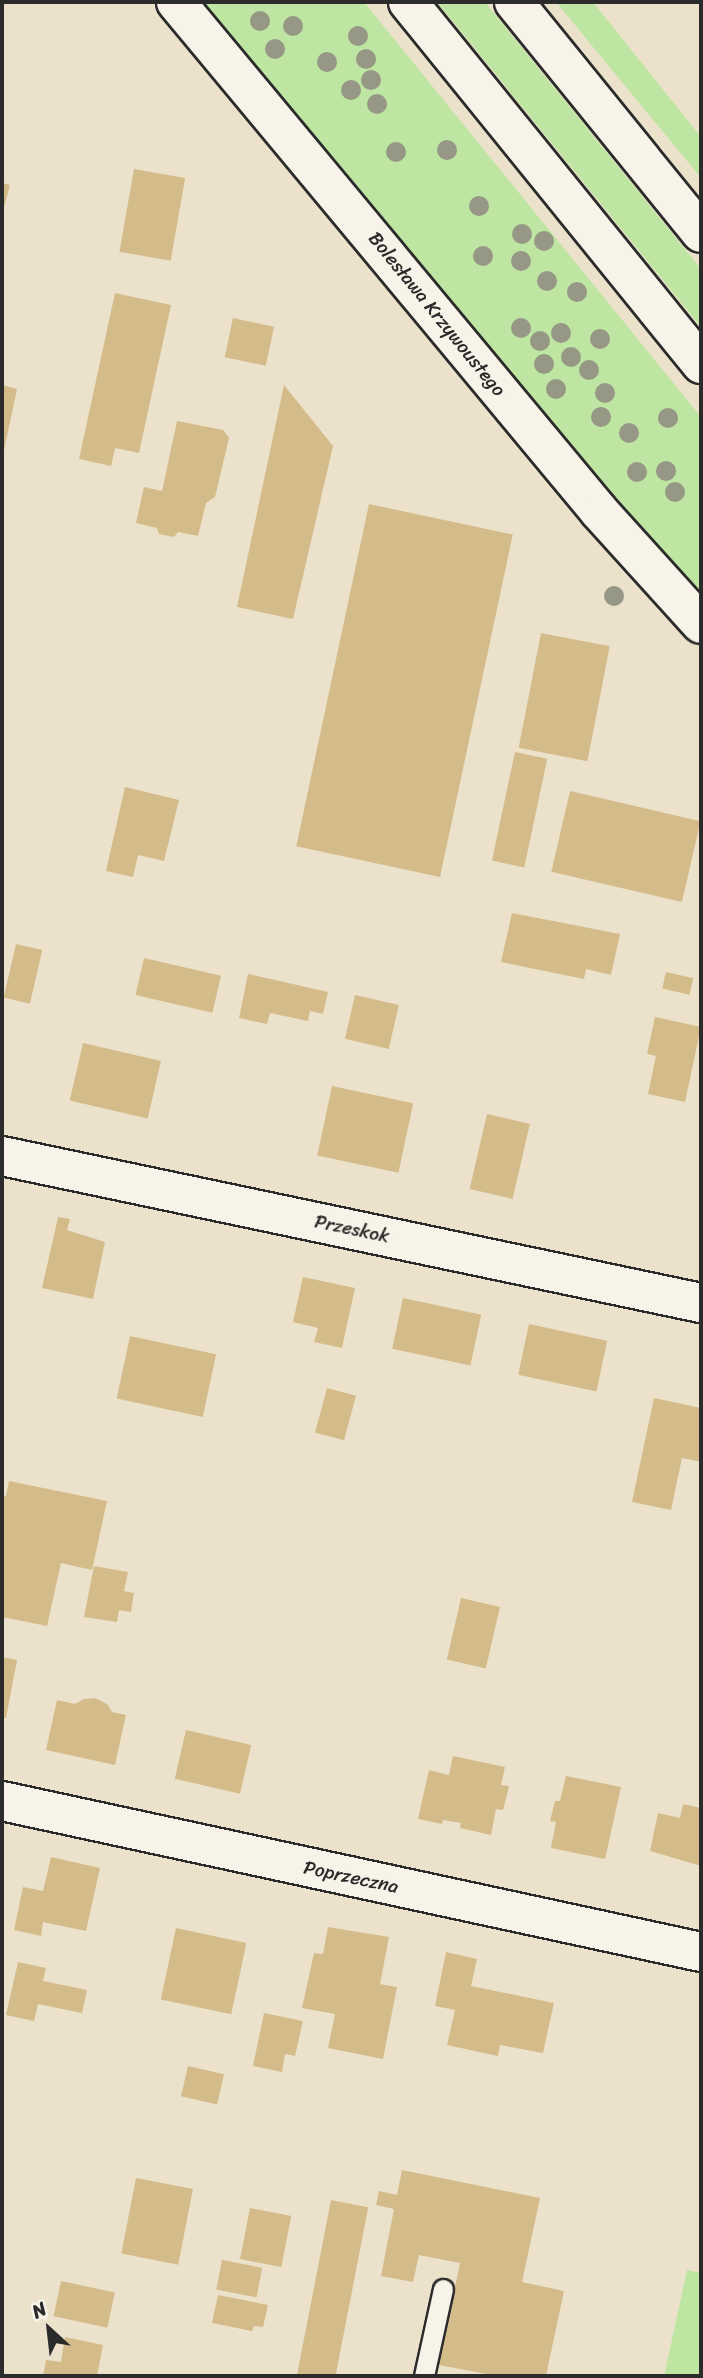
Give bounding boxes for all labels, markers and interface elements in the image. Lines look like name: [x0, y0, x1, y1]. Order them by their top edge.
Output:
street label: Bolesława Krzywoustego: [364, 227, 510, 401]
street label: Przeskok: [313, 1210, 391, 1248]
street label: Poprzeczna: [302, 1856, 400, 1898]
text: N: [26, 2292, 53, 2328]
north arrow: [14, 2294, 84, 2364]

